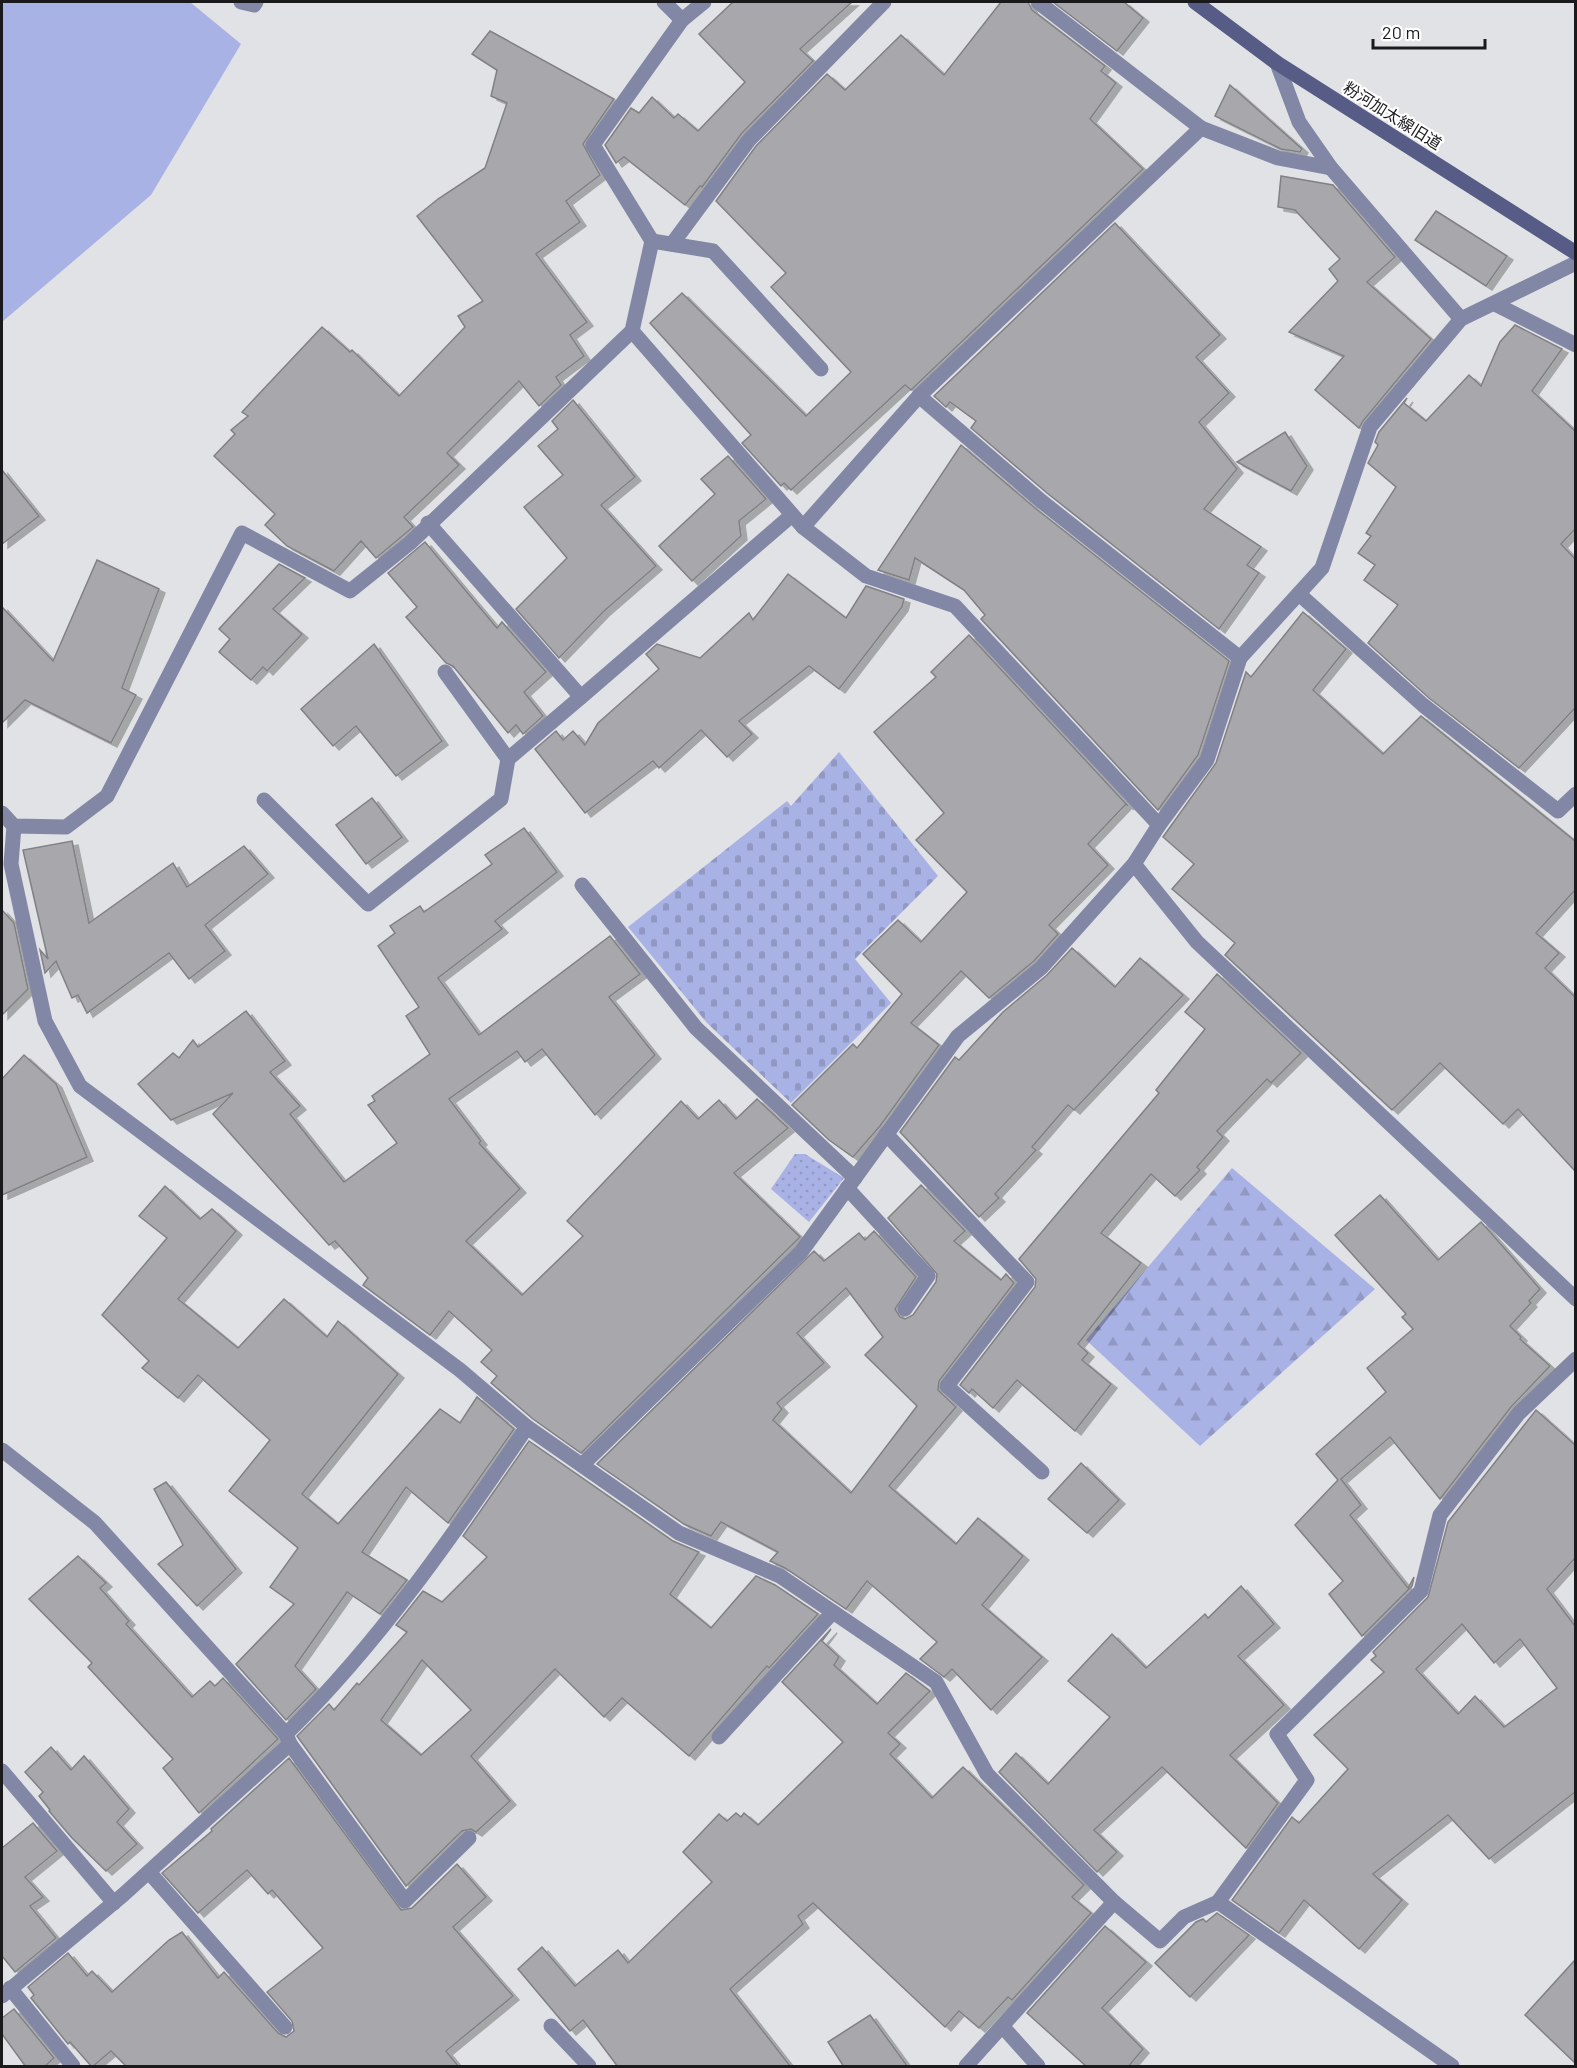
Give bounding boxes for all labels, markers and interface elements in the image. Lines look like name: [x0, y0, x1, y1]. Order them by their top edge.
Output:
scale bar: [1373, 12, 1486, 50]
text: 20 m: [1382, 21, 1420, 43]
street label: 粉河加太線旧道: [1340, 77, 1446, 153]

